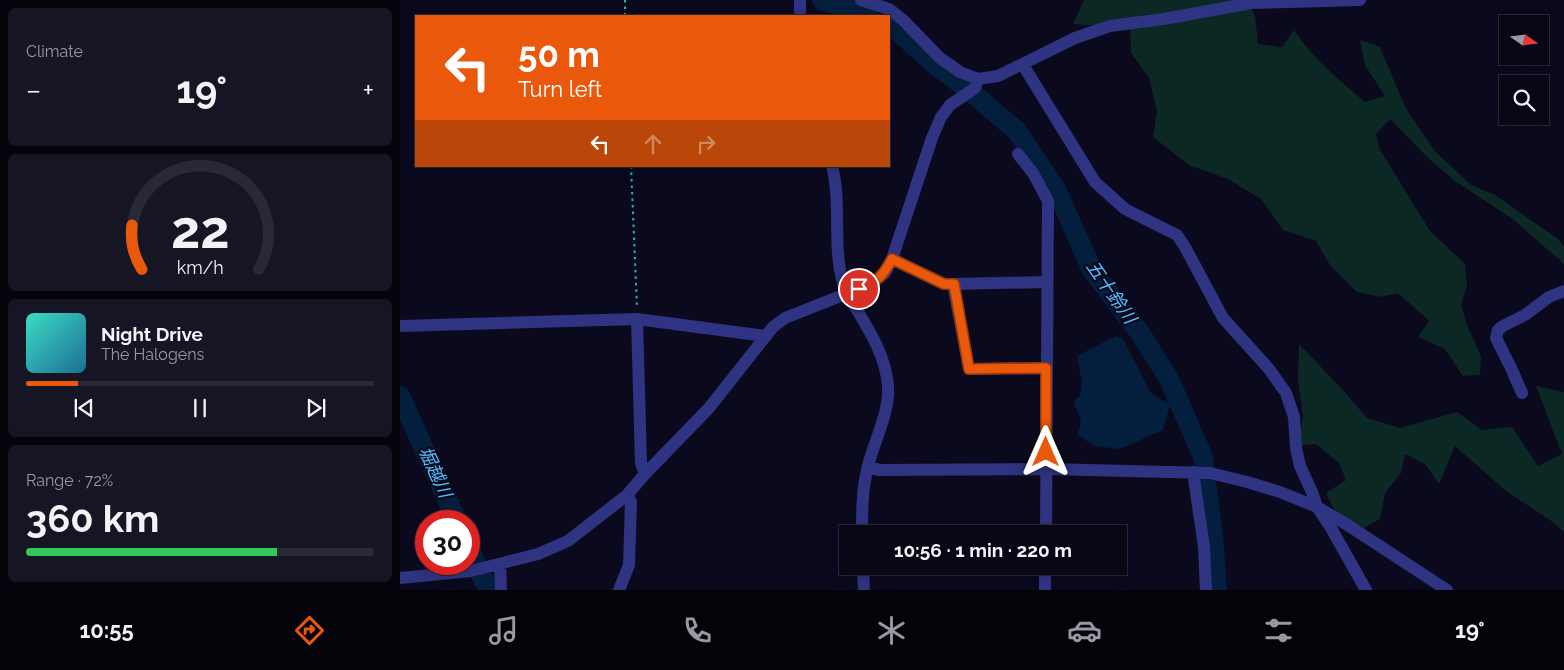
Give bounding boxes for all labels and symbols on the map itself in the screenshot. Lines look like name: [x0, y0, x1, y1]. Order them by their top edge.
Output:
north arrow: [1499, 15, 1549, 65]
water label: 五十鈴川: [1082, 256, 1142, 329]
pin: [838, 268, 880, 310]
position arrow: [1019, 425, 1071, 477]
water label: 堀越川: [415, 443, 457, 503]
speed limit sign: 30: [415, 510, 480, 575]

